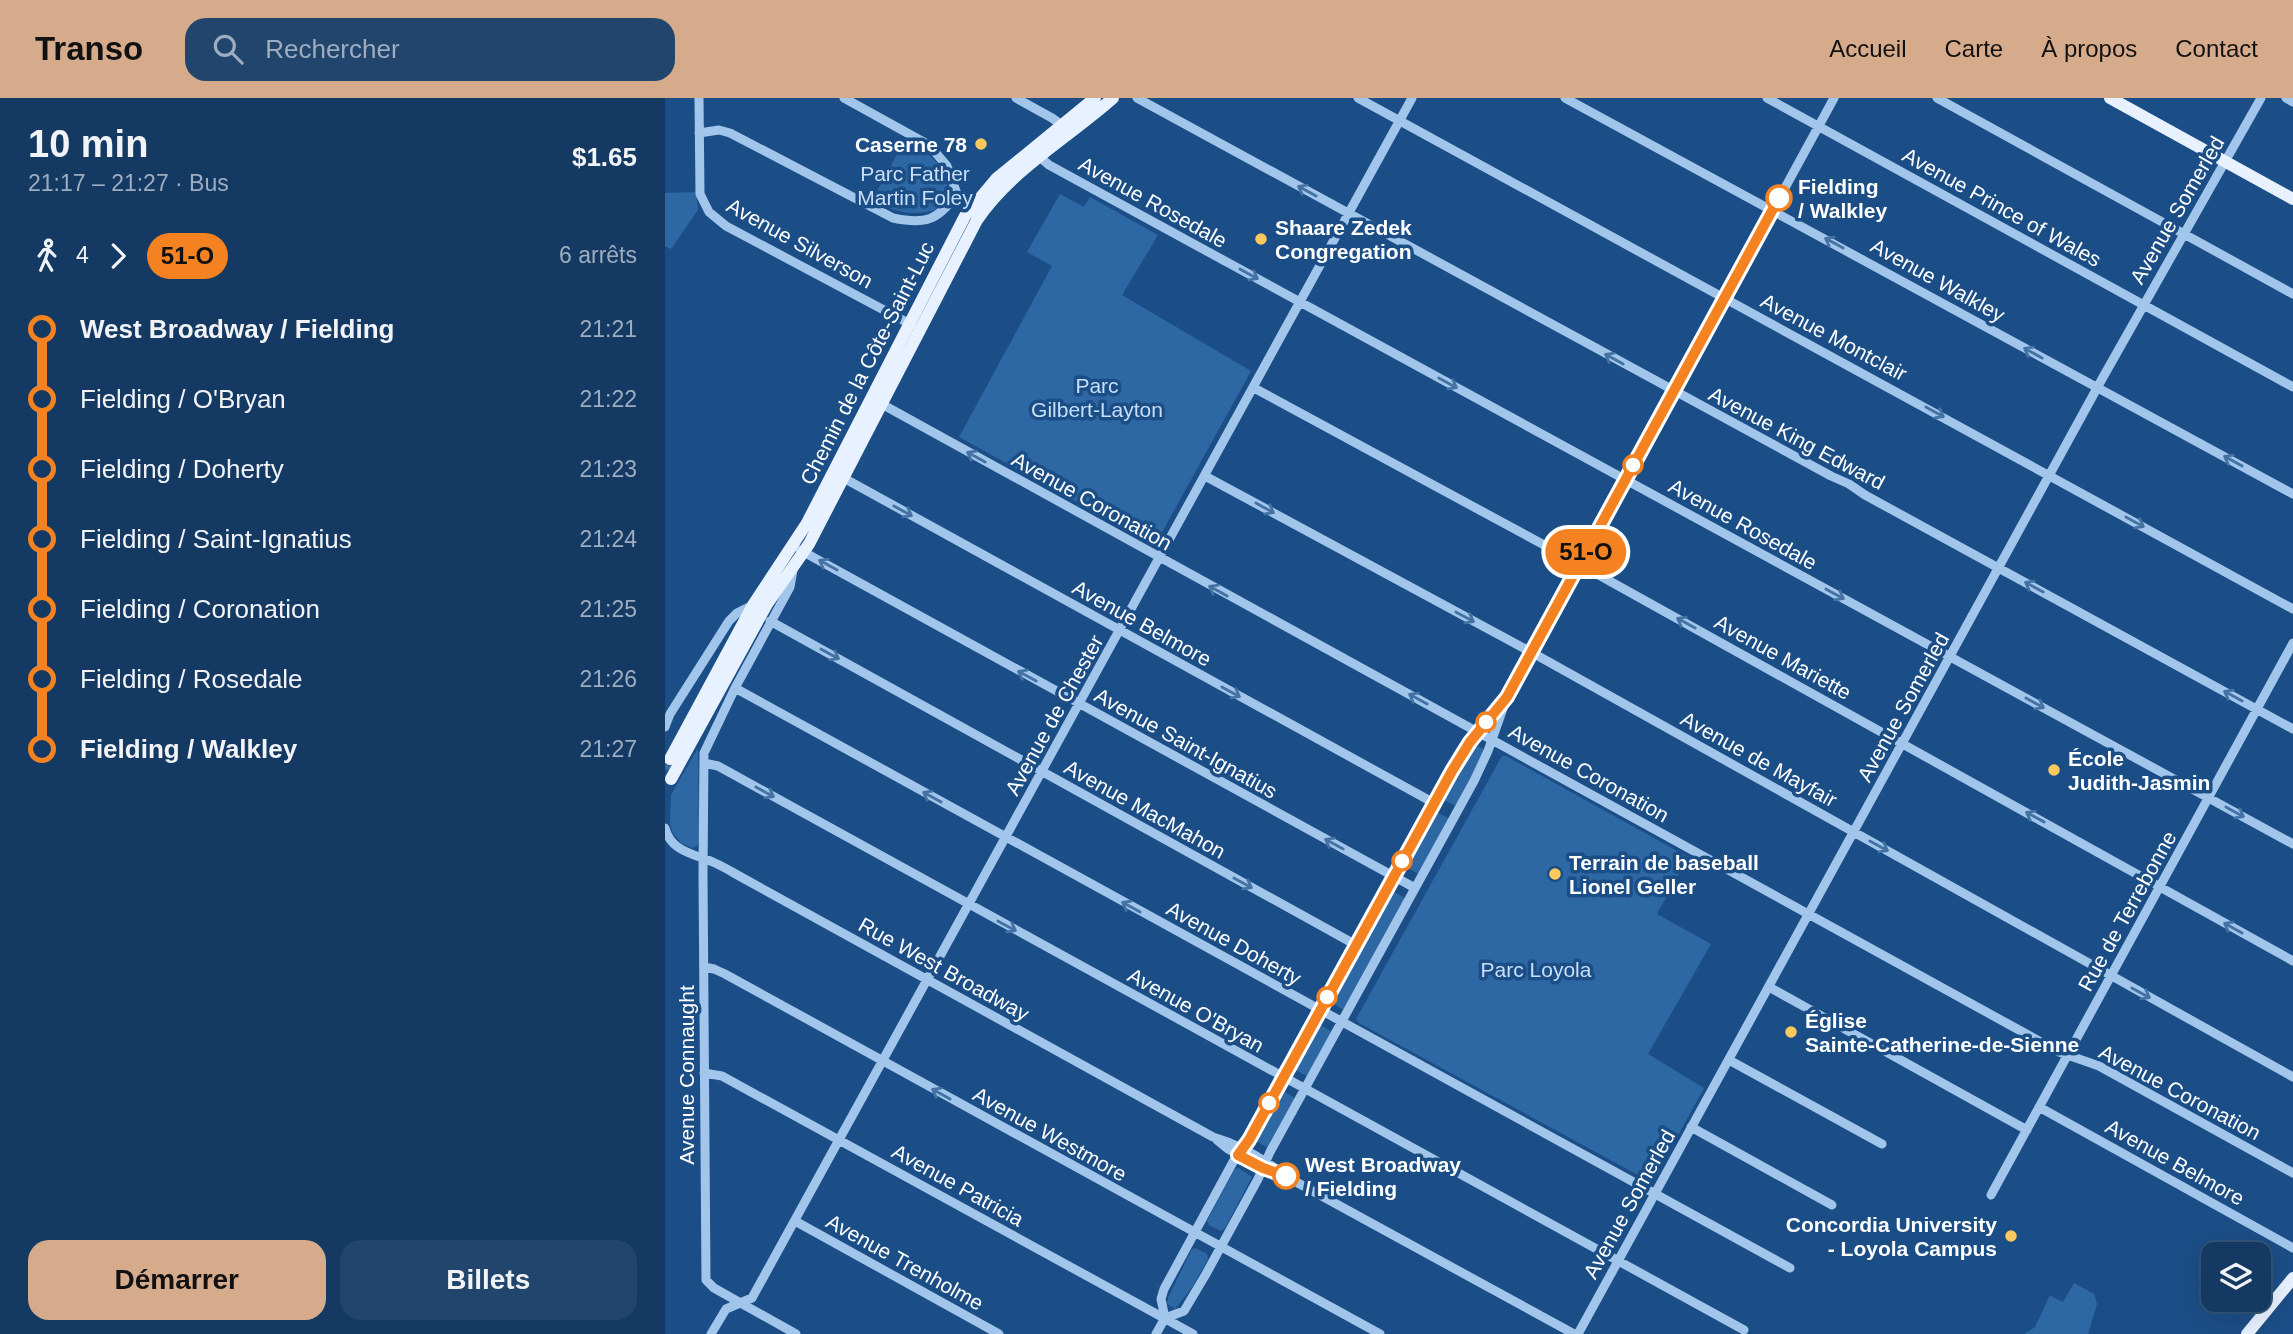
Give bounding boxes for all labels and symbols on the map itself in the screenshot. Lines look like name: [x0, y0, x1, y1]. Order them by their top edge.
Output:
street label: Avenue Somerled: [2125, 132, 2229, 288]
place label: Caserne 78: [855, 133, 967, 156]
marker: Caserne 78: [973, 136, 989, 152]
street label: Avenue Prince of Wales: [1899, 143, 2105, 271]
street label: Avenue Rosedale: [1075, 152, 1231, 252]
park label: Parc Father Martin Foley: [857, 162, 973, 209]
place label: Fielding / Walkley: [1798, 175, 1887, 222]
one-way arrow: [1297, 184, 1317, 198]
marker: Fielding / Walkley: [1766, 185, 1792, 211]
street label: Avenue Silverson: [723, 193, 877, 293]
place label: Shaare Zedek Congregation: [1275, 216, 1412, 263]
marker: Shaare Zedek Congregation: [1253, 231, 1269, 247]
street label: Avenue Walkley: [1867, 234, 2009, 327]
one-way arrow: [1824, 236, 1845, 249]
street label: Chemin de la Côte-Saint-Luc: [796, 238, 938, 488]
one-way arrow: [1238, 267, 1258, 281]
street label: Avenue Montclair: [1757, 289, 1911, 385]
one-way arrow: [2024, 346, 2044, 360]
one-way arrow: [1604, 352, 1625, 365]
park label: Parc Gilbert-Layton: [1031, 374, 1163, 421]
one-way arrow: [1438, 376, 1458, 390]
street label: Avenue King Edward: [1705, 382, 1889, 494]
one-way arrow: [1925, 405, 1945, 419]
street label: Avenue Coronation: [1008, 447, 1176, 555]
one-way arrow: [967, 450, 987, 464]
one-way arrow: [2224, 454, 2244, 468]
unlabelled marker: [1623, 455, 1643, 475]
street label: Avenue Rosedale: [1665, 474, 1821, 574]
one-way arrow: [1255, 502, 1275, 516]
one-way arrow: [893, 504, 913, 518]
one-way arrow: [2124, 516, 2145, 529]
line badge: 51-O: [1537, 529, 1635, 575]
one-way arrow: [819, 558, 839, 572]
street label: Avenue Belmore: [1069, 575, 1215, 671]
one-way arrow: [2024, 580, 2044, 594]
one-way arrow: [1209, 583, 1229, 597]
one-way arrow: [1825, 588, 1845, 602]
street label: Avenue Mariette: [1711, 610, 1855, 704]
one-way arrow: [1454, 611, 1475, 624]
one-way arrow: [1676, 616, 1697, 629]
street label: Avenue Somerled: [1853, 629, 1953, 785]
street label: Avenue de Chester: [1000, 631, 1108, 799]
one-way arrow: [819, 648, 840, 661]
one-way arrow: [1017, 668, 1038, 682]
street label: Avenue Saint-Ignatius: [1091, 683, 1281, 803]
one-way arrow: [1221, 685, 1241, 699]
one-way arrow: [2223, 689, 2244, 702]
one-way arrow: [1408, 692, 1429, 706]
one-way arrow: [2024, 697, 2045, 711]
street label: Avenue de Mayfair: [1677, 707, 1841, 811]
unlabelled marker: [1476, 712, 1496, 732]
street label: Avenue Coronation: [1505, 719, 1673, 827]
place label: École Judith-Jasmin: [2068, 747, 2210, 794]
street label: Avenue MacMahon: [1060, 755, 1230, 863]
marker: École Judith-Jasmin: [2046, 762, 2062, 778]
one-way arrow: [754, 786, 775, 799]
one-way arrow: [922, 790, 943, 803]
one-way arrow: [2224, 806, 2245, 820]
one-way arrow: [2025, 810, 2045, 824]
street label: Rue de Terrebonne: [2073, 827, 2181, 995]
one-way arrow: [1324, 837, 1345, 850]
one-way arrow: [1868, 839, 1888, 853]
unlabelled marker: [1392, 851, 1412, 871]
place label: Terrain de baseball Lionel Geller: [1569, 851, 1759, 898]
marker: Terrain de baseball Lionel Geller: [1547, 866, 1563, 882]
one-way arrow: [1233, 876, 1253, 890]
street label: Avenue Doherty: [1163, 897, 1306, 990]
one-way arrow: [1121, 900, 1142, 913]
street label: Rue West Broadway: [855, 913, 1034, 1026]
one-way arrow: [996, 920, 1017, 933]
one-way arrow: [2224, 921, 2244, 935]
park label: Parc Loyola: [1481, 958, 1592, 981]
street label: Avenue O'Bryan: [1124, 963, 1268, 1057]
street label: Avenue Connaught: [675, 985, 698, 1165]
one-way arrow: [2131, 986, 2151, 1000]
unlabelled marker: [1317, 987, 1337, 1007]
place label: Église Sainte-Catherine-de-Sienne: [1805, 1009, 2079, 1056]
marker: Église Sainte-Catherine-de-Sienne: [1783, 1024, 1799, 1040]
street label: Avenue Coronation: [2095, 1040, 2265, 1144]
street label: Avenue Westmore: [969, 1082, 1131, 1186]
one-way arrow: [932, 1087, 952, 1101]
unlabelled marker: [1259, 1093, 1279, 1113]
street label: Avenue Belmore: [2102, 1114, 2248, 1210]
street label: Avenue Somerled: [1579, 1126, 1679, 1282]
street label: Avenue Patricia: [888, 1139, 1028, 1231]
place label: West Broadway / Fielding: [1305, 1153, 1461, 1200]
marker: West Broadway / Fielding: [1273, 1163, 1299, 1189]
street label: Avenue Trenholme: [822, 1209, 988, 1315]
place label: Concordia University - Loyola Campus: [1786, 1213, 1997, 1260]
marker: Concordia University - Loyola Campus: [2003, 1228, 2019, 1244]

